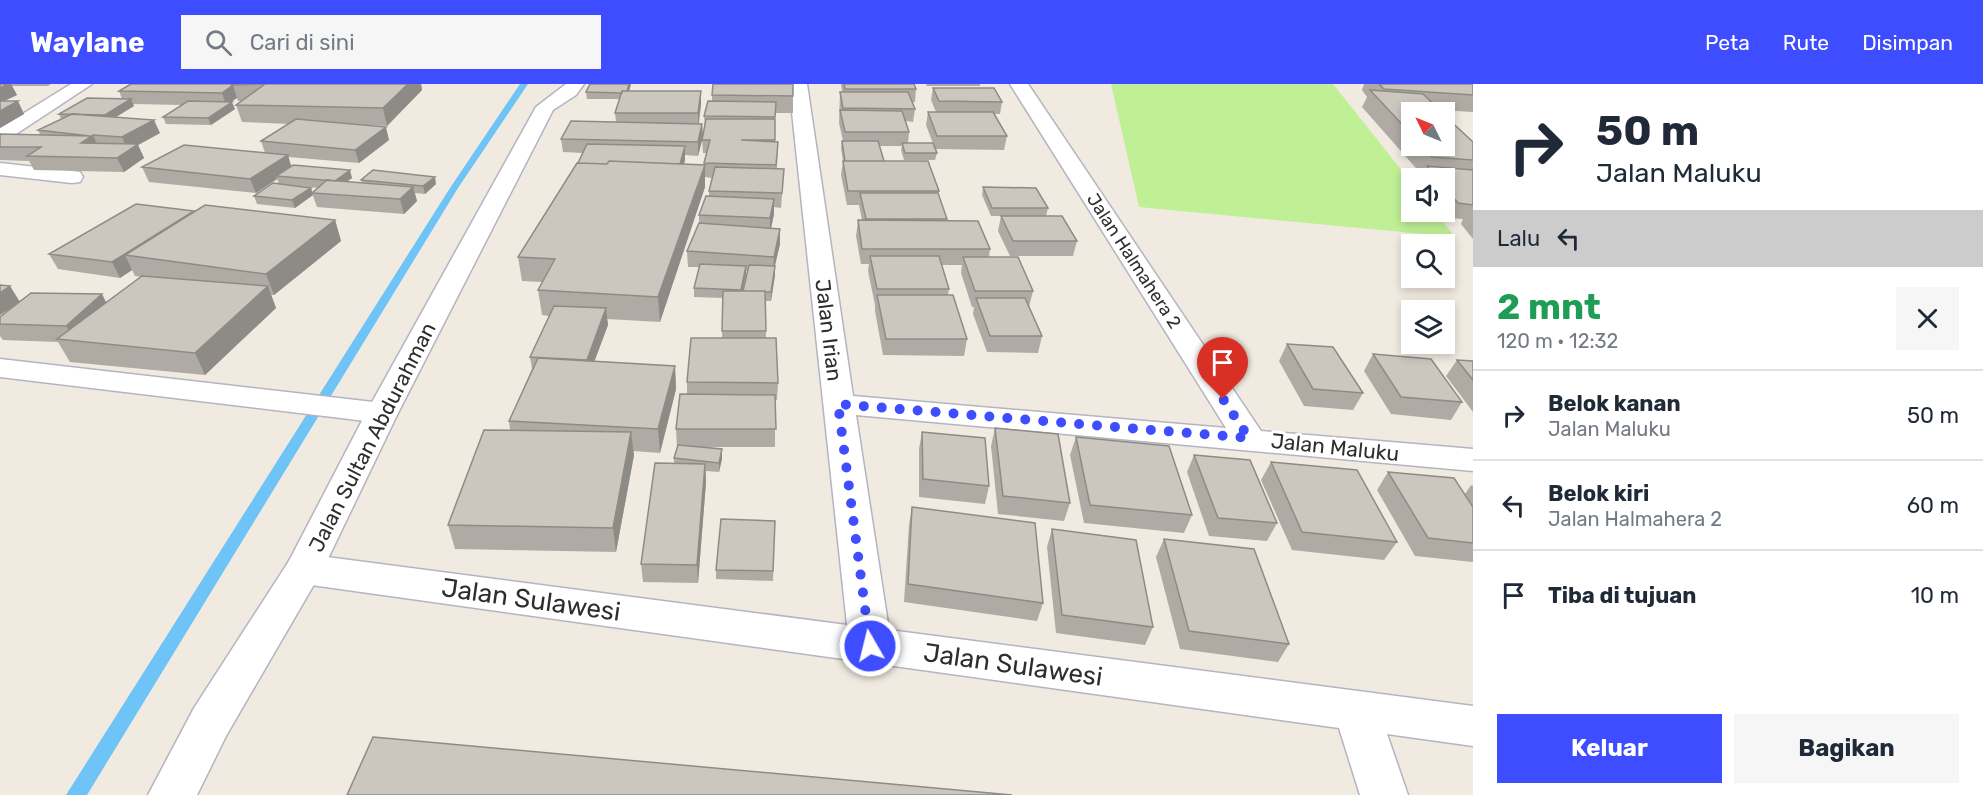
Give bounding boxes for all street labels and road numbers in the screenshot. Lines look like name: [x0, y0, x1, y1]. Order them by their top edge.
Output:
street label: Jalan Halmahera 2: [1082, 189, 1186, 333]
street label: Jalan Irian: [810, 278, 848, 382]
street label: Jalan Sultan Abdurahman: [303, 318, 441, 556]
street label: Jalan Maluku: [1270, 428, 1400, 466]
street label: Jalan Sulawesi: [439, 572, 623, 628]
street label: Jalan Sulawesi: [921, 637, 1105, 693]

